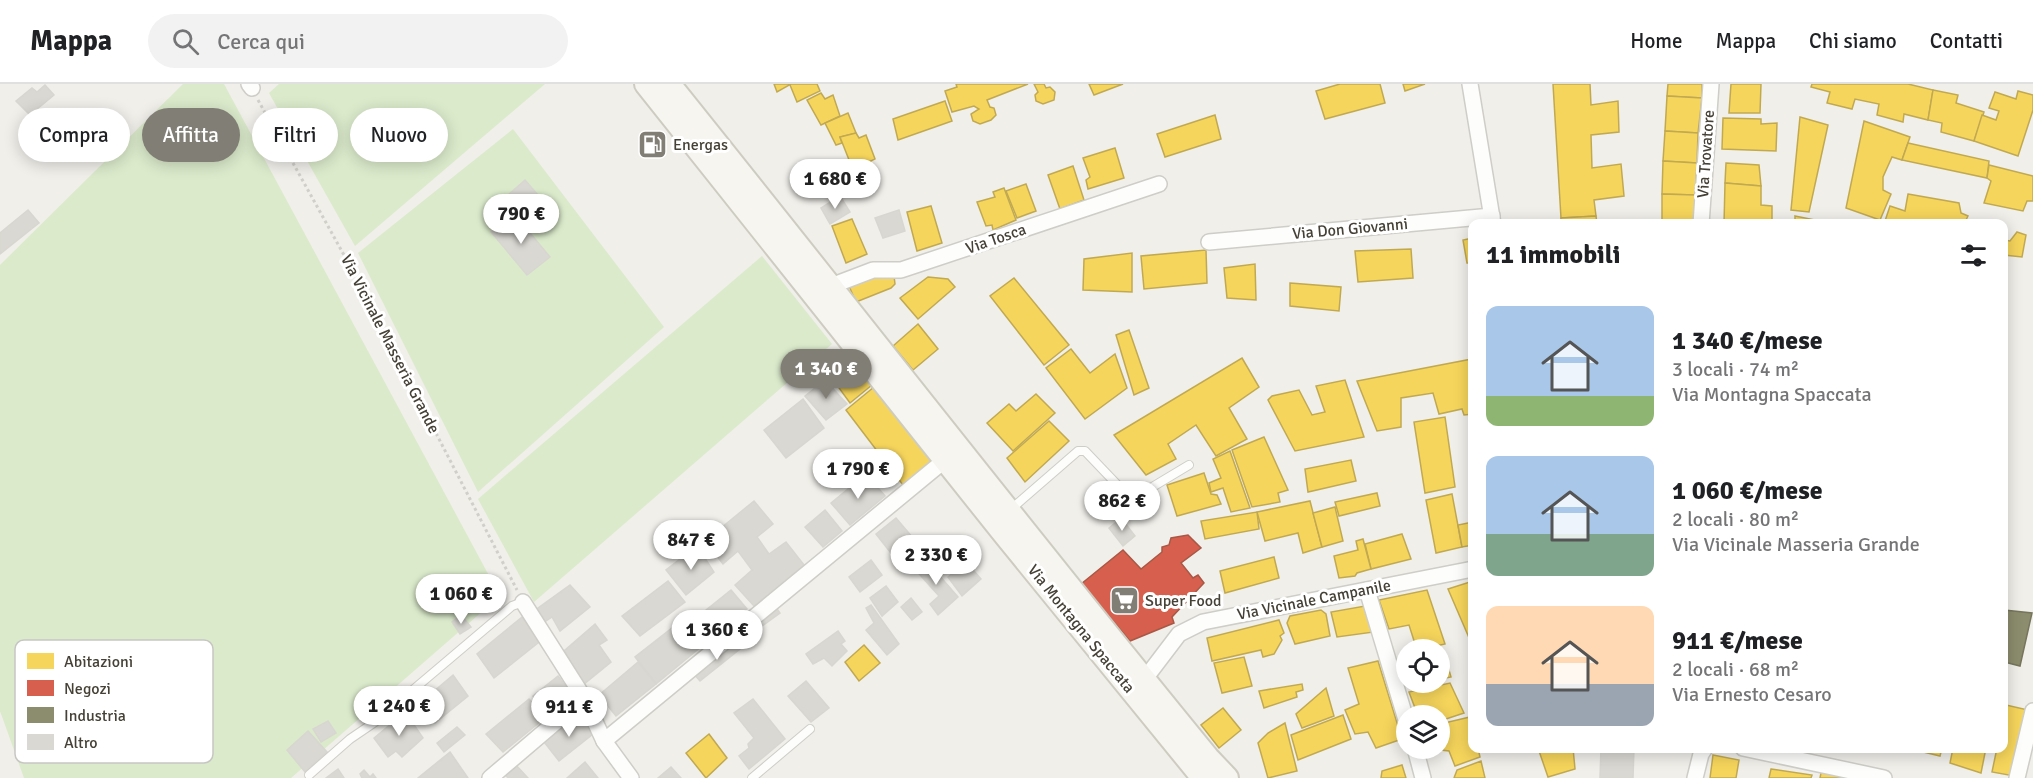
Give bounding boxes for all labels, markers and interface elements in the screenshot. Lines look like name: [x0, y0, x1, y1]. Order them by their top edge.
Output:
search box: [148, 14, 568, 68]
text: Mappa: [30, 24, 112, 58]
icon: search: [169, 25, 202, 58]
text: Cerca qui: [217, 28, 305, 55]
text: Home: [1630, 28, 1683, 54]
text: Mappa: [1716, 28, 1776, 54]
text: Chi siamo: [1809, 28, 1897, 54]
text: Contatti: [1930, 28, 2003, 54]
chip: Compra: [18, 108, 130, 162]
chip: Affitta: [142, 108, 240, 162]
chip: Filtri: [252, 108, 338, 162]
chip: Nuovo: [350, 108, 448, 162]
street label: Via Trovatore: [1693, 109, 1719, 199]
fuel station icon: Energas: [636, 129, 668, 161]
place label: Energas: [673, 135, 728, 155]
pin: 1 680 €: [780, 159, 890, 210]
text: 1 680 €: [804, 166, 866, 191]
pin: 790 €: [479, 194, 563, 245]
text: 790 €: [497, 201, 545, 226]
street label: Via Don Giovanni: [1291, 214, 1409, 244]
street label: Via Tosca: [963, 219, 1029, 259]
text: 11 immobili: [1486, 239, 1620, 271]
icon: filters: [1957, 239, 1990, 272]
street label: Via Vicinale Masseria Grande: [336, 251, 444, 437]
text: 1 340 €/mese: [1672, 325, 1823, 357]
icon: home: [1534, 330, 1606, 402]
pin: 1 340 €: [771, 349, 881, 400]
text: 1 340 €: [795, 356, 857, 381]
text: 3 locali · 74 m²: [1672, 357, 1799, 382]
text: Via Montagna Spaccata: [1672, 382, 1872, 407]
pin: 1 790 €: [803, 449, 913, 500]
text: 1 790 €: [827, 456, 889, 481]
text: 1 060 €/mese: [1672, 475, 1823, 507]
icon: home: [1534, 480, 1606, 552]
pin: 862 €: [1080, 481, 1164, 532]
text: 862 €: [1098, 488, 1146, 513]
text: 2 locali · 80 m²: [1672, 507, 1799, 532]
pin: 847 €: [649, 520, 733, 571]
text: 847 €: [667, 527, 715, 552]
text: Via Vicinale Masseria Grande: [1672, 532, 1920, 557]
pin: 2 330 €: [881, 535, 991, 586]
text: 2 330 €: [905, 542, 967, 567]
street label: Via Montagna Spaccata: [1023, 561, 1139, 697]
pin: 1 060 €: [406, 574, 516, 625]
street label: Via Vicinale Campanile: [1235, 575, 1393, 625]
text: 1 060 €: [430, 581, 492, 606]
supermarket icon: Super Food: [1108, 585, 1140, 617]
place label: Super Food: [1145, 591, 1222, 611]
pin: 1 360 €: [662, 610, 772, 661]
text: 1 360 €: [686, 617, 748, 642]
text: 911 €/mese: [1672, 625, 1803, 657]
icon: home: [1534, 630, 1606, 702]
map controls: [1396, 639, 1450, 759]
button: locate: [1396, 639, 1450, 693]
legend: [15, 640, 213, 763]
text: Abitazioni: [64, 652, 133, 672]
text: 2 locali · 68 m²: [1672, 657, 1799, 682]
text: Negozi: [64, 679, 111, 699]
text: Via Ernesto Cesaro: [1672, 682, 1832, 707]
pin: 1 240 €: [344, 686, 454, 737]
pin: 911 €: [527, 687, 611, 738]
text: 1 240 €: [368, 693, 430, 718]
text: 911 €: [545, 694, 593, 719]
button: layers: [1396, 705, 1450, 759]
text: Industria: [64, 706, 126, 726]
text: Altro: [64, 733, 98, 753]

